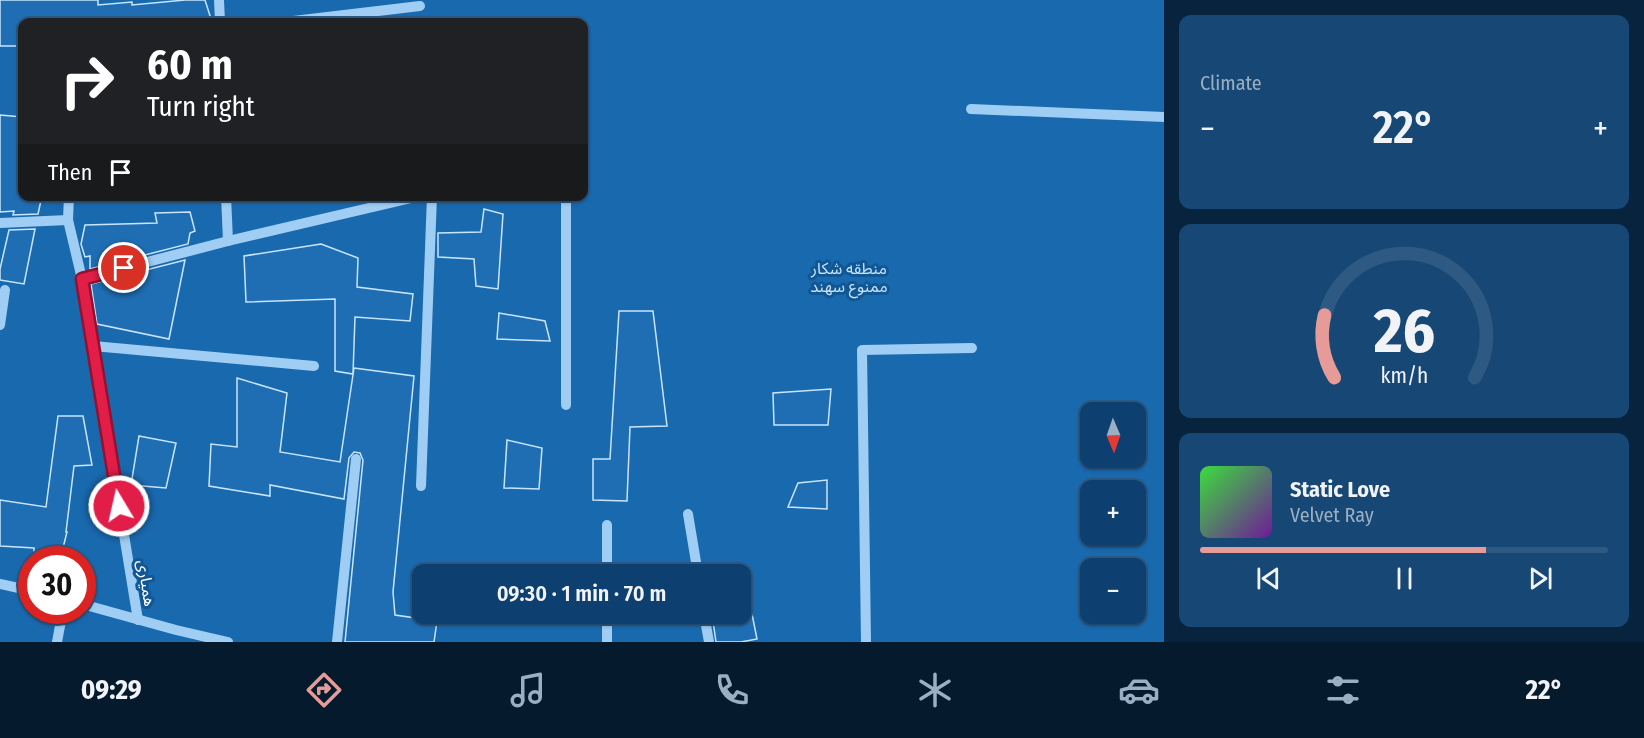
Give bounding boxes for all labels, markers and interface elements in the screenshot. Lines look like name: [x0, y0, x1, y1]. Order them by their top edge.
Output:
text: 60 m: [147, 40, 233, 90]
icon: right: [48, 42, 126, 120]
text: Climate: [1200, 71, 1262, 95]
text: Turn right: [147, 91, 255, 123]
text: 22°: [1373, 101, 1435, 155]
text: −: [1200, 109, 1215, 149]
text: +: [1593, 109, 1608, 149]
icon: arrive: [104, 156, 137, 189]
text: Then: [48, 159, 92, 186]
pin: [98, 242, 149, 293]
icon: arrive: [107, 251, 140, 284]
park label: منطقه شکار ممنوع سهند: [810, 259, 888, 299]
text: 26: [1372, 294, 1435, 369]
text: km/h: [1380, 363, 1428, 389]
north arrow: [1080, 402, 1146, 468]
map controls: [1080, 402, 1146, 624]
position arrow: [87, 474, 151, 538]
text: Static Love: [1290, 476, 1390, 503]
button: +: [1080, 480, 1146, 546]
text: Velvet Ray: [1290, 503, 1374, 527]
speed limit sign: 30: [18, 546, 96, 624]
street label: همیاری: [133, 558, 160, 608]
button: −: [1080, 558, 1146, 624]
icon: previous: [1252, 562, 1285, 595]
icon: pause: [1388, 562, 1421, 595]
icon: next: [1524, 562, 1557, 595]
text: 09:30 · 1 min · 70 m: [497, 580, 666, 607]
icon: directions: [303, 669, 345, 711]
icon: music: [507, 669, 549, 711]
icon: phone: [711, 669, 753, 711]
icon: climate: [914, 669, 956, 711]
icon: car: [1118, 669, 1160, 711]
icon: filters: [1322, 669, 1364, 711]
text: 09:29: [81, 674, 142, 706]
text: 22°: [1525, 674, 1563, 706]

